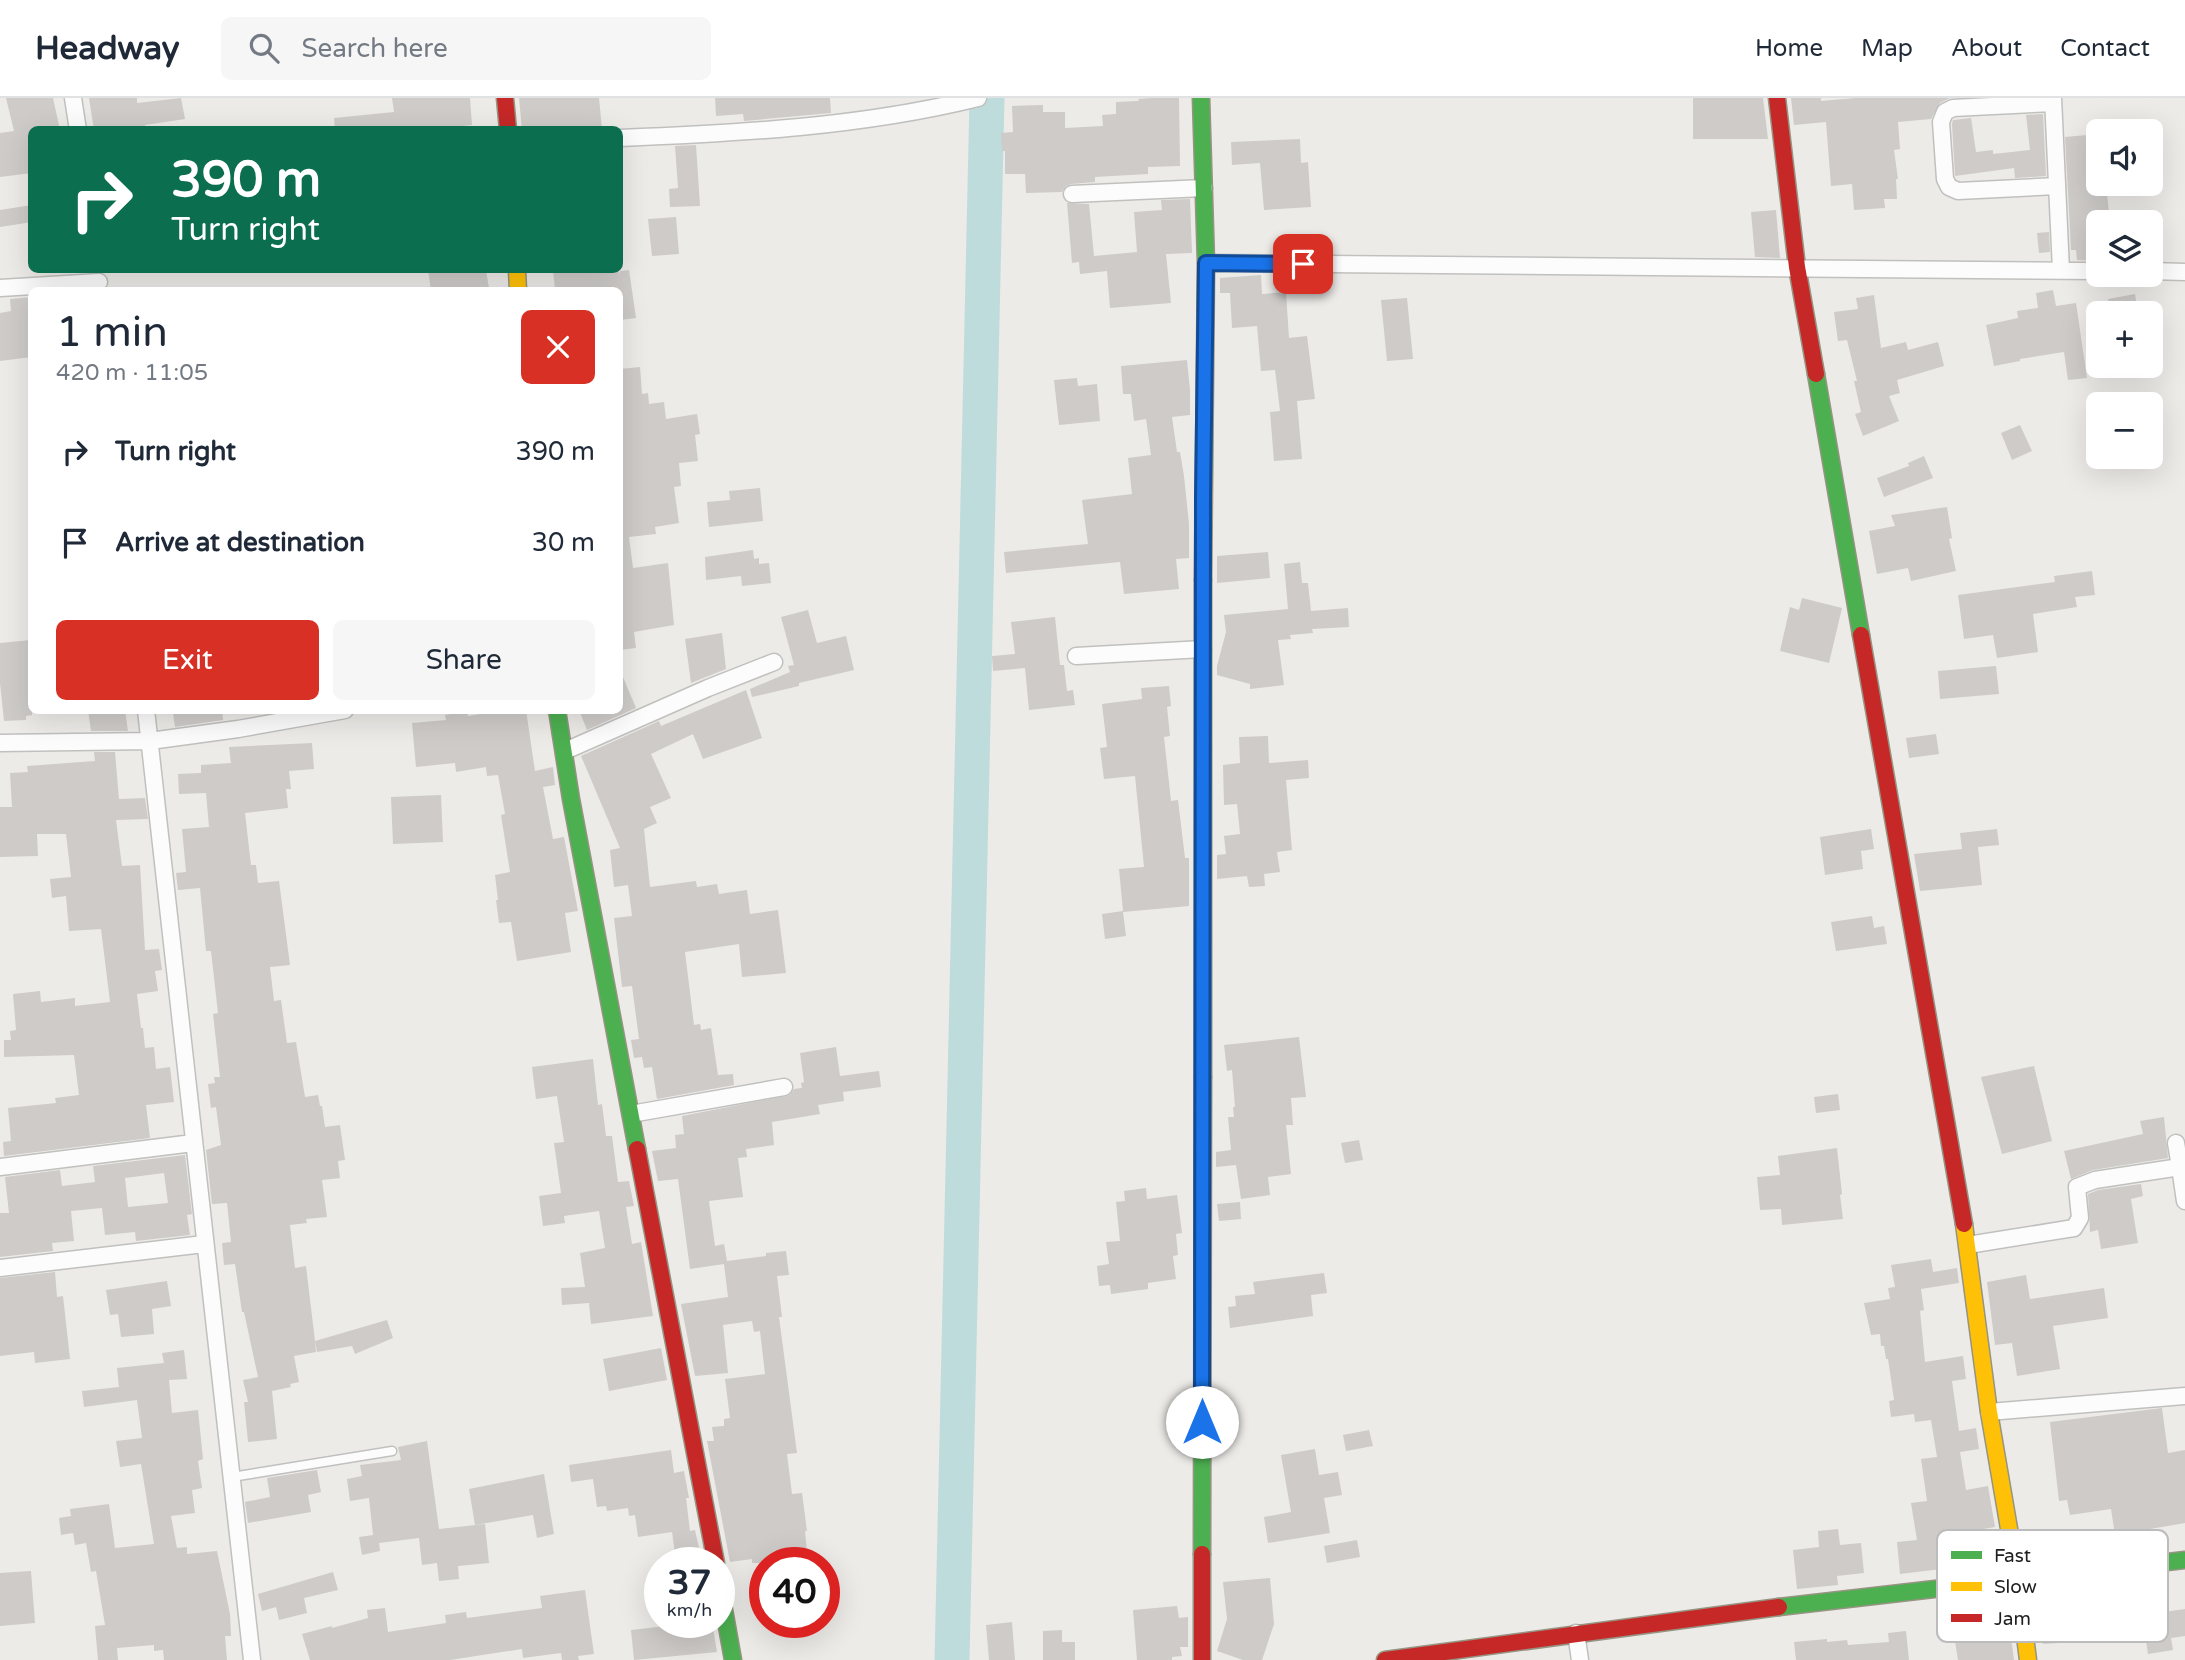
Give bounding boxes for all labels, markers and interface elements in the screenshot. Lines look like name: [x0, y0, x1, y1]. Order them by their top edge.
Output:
search box: [221, 17, 711, 80]
text: Headway: [35, 29, 179, 68]
icon: search: [245, 29, 283, 67]
text: Search here: [301, 33, 448, 64]
text: Home: [1755, 34, 1823, 63]
text: Map: [1861, 34, 1913, 63]
text: About: [1951, 34, 2022, 63]
text: Contact: [2060, 34, 2150, 63]
map controls: [2086, 119, 2163, 469]
button: sound: [2086, 119, 2163, 196]
text: 390 m: [171, 151, 321, 210]
icon: right: [56, 154, 147, 245]
button: layers: [2086, 210, 2163, 287]
text: Turn right: [171, 211, 320, 249]
pin: [1273, 234, 1333, 294]
icon: arrive: [1284, 245, 1322, 283]
button: +: [2086, 301, 2163, 378]
text: 1 min: [56, 307, 168, 358]
button: close: [521, 310, 595, 384]
text: 420 m · 11:05: [56, 359, 208, 387]
button: −: [2086, 392, 2163, 469]
icon: right: [56, 433, 94, 471]
text: Turn right: [115, 436, 236, 467]
text: 390 m: [515, 436, 595, 467]
icon: arrive: [56, 524, 94, 562]
text: Arrive at destination: [115, 527, 365, 558]
text: 30 m: [532, 527, 595, 558]
button: Exit: [56, 620, 319, 700]
button: Share: [333, 620, 595, 700]
position arrow: [1165, 1385, 1239, 1459]
legend: [1937, 1530, 2168, 1642]
text: Fast: [1994, 1545, 2031, 1567]
speed limit sign: 40: [749, 1547, 840, 1638]
text: 37: [668, 1562, 711, 1604]
text: Slow: [1994, 1576, 2037, 1598]
text: km/h: [667, 1599, 712, 1621]
text: Jam: [1994, 1608, 2031, 1630]

